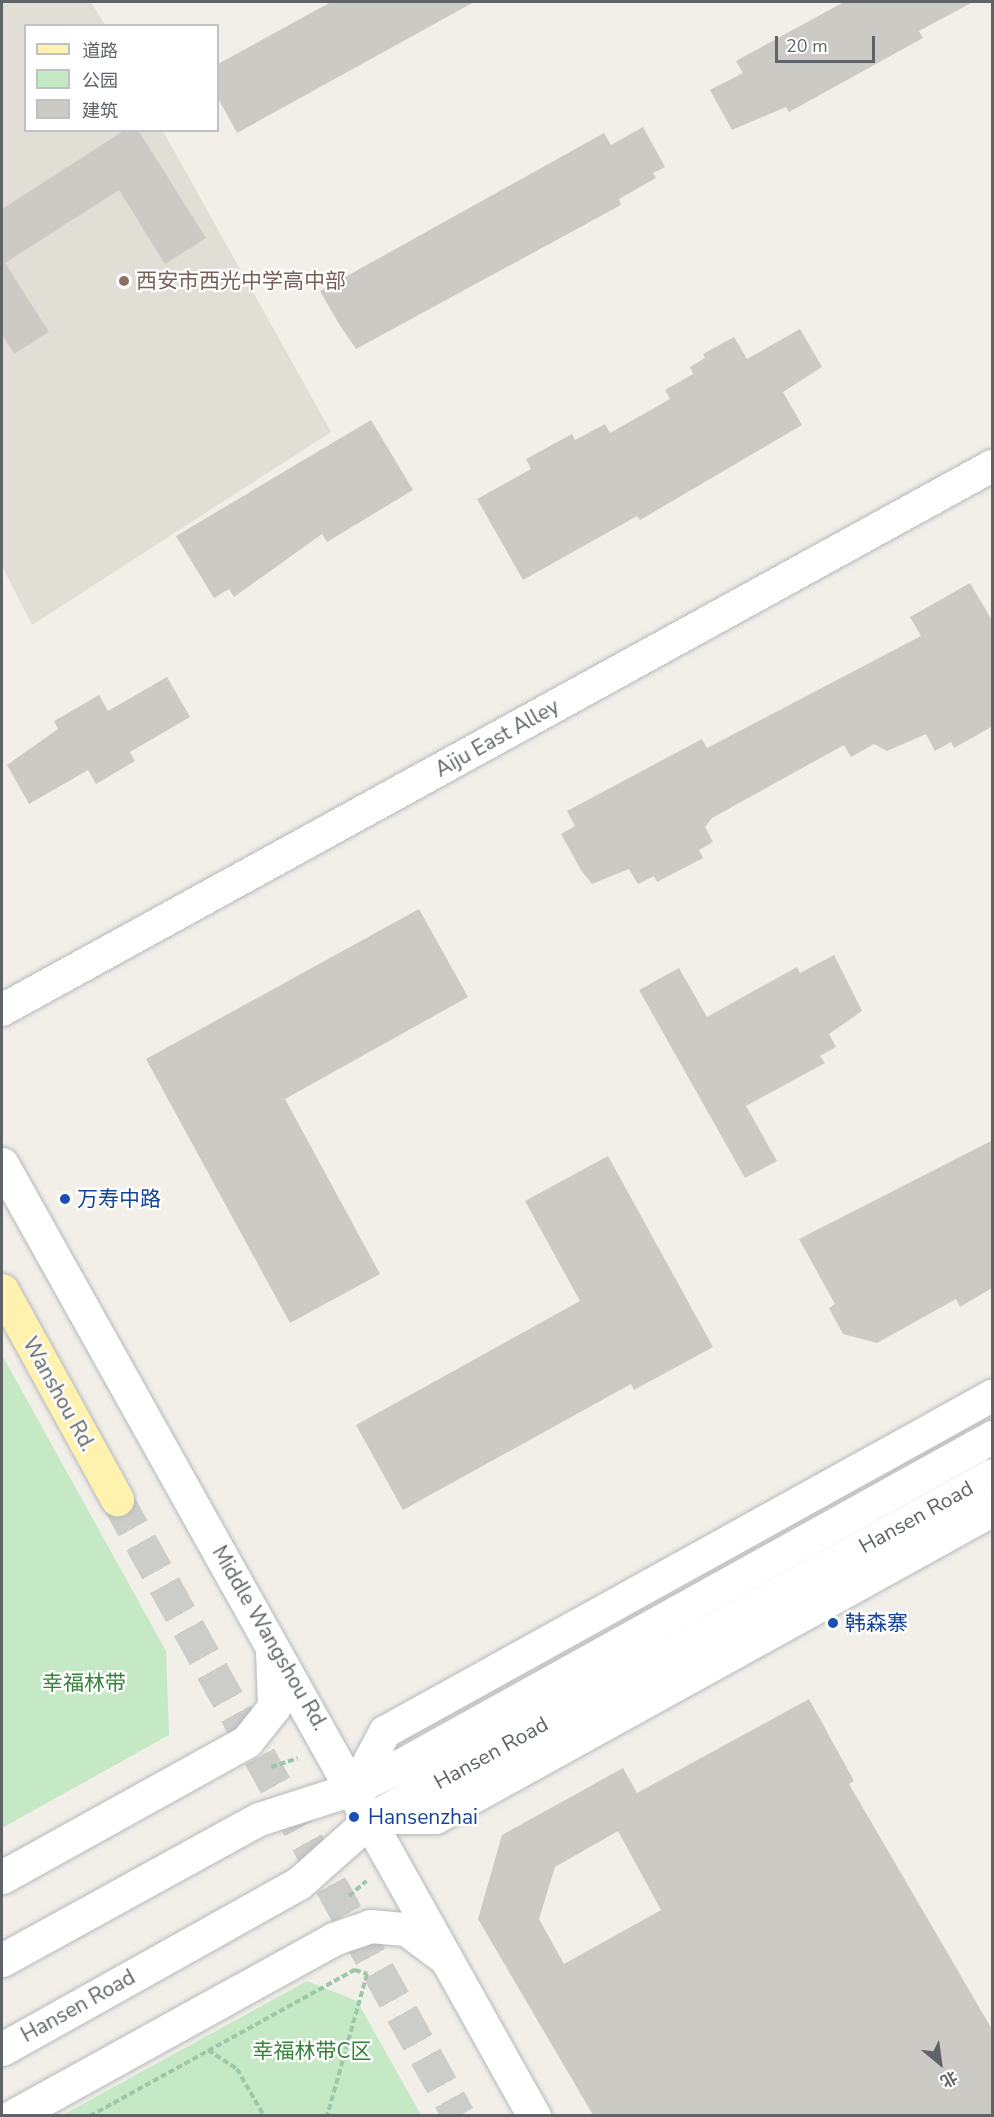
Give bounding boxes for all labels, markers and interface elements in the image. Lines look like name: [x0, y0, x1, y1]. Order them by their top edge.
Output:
legend: [24, 24, 219, 132]
scale bar: [778, 24, 878, 62]
text: 20 m: [786, 34, 828, 58]
text: 道路: [82, 39, 118, 63]
text: 公园: [82, 69, 118, 93]
text: 建筑: [82, 99, 118, 123]
place label: 西安市西光中学高中部: [136, 268, 346, 294]
marker: 西安市西光中学高中部: [117, 274, 131, 288]
street label: Aiju East Alley: [431, 694, 563, 782]
place label: 万寿中路: [77, 1186, 161, 1212]
marker: 万寿中路: [58, 1192, 72, 1206]
street label: Wanshou Rd.: [17, 1332, 101, 1456]
street label: Hansen Road: [855, 1475, 977, 1559]
street label: Middle Wangshou Rd.: [207, 1541, 333, 1735]
place label: 韩森寨: [845, 1610, 908, 1636]
marker: 韩森寨: [826, 1616, 840, 1630]
park label: 幸福林带: [42, 1670, 126, 1696]
street label: Hansen Road: [430, 1711, 552, 1795]
place label: Hansenzhai: [368, 1804, 478, 1830]
marker: Hansenzhai: [345, 1808, 363, 1826]
street label: Hansen Road: [17, 1964, 139, 2048]
north arrow: [910, 2033, 970, 2093]
park label: 幸福林带C区: [252, 2038, 372, 2064]
text: 北: [936, 2065, 961, 2092]

